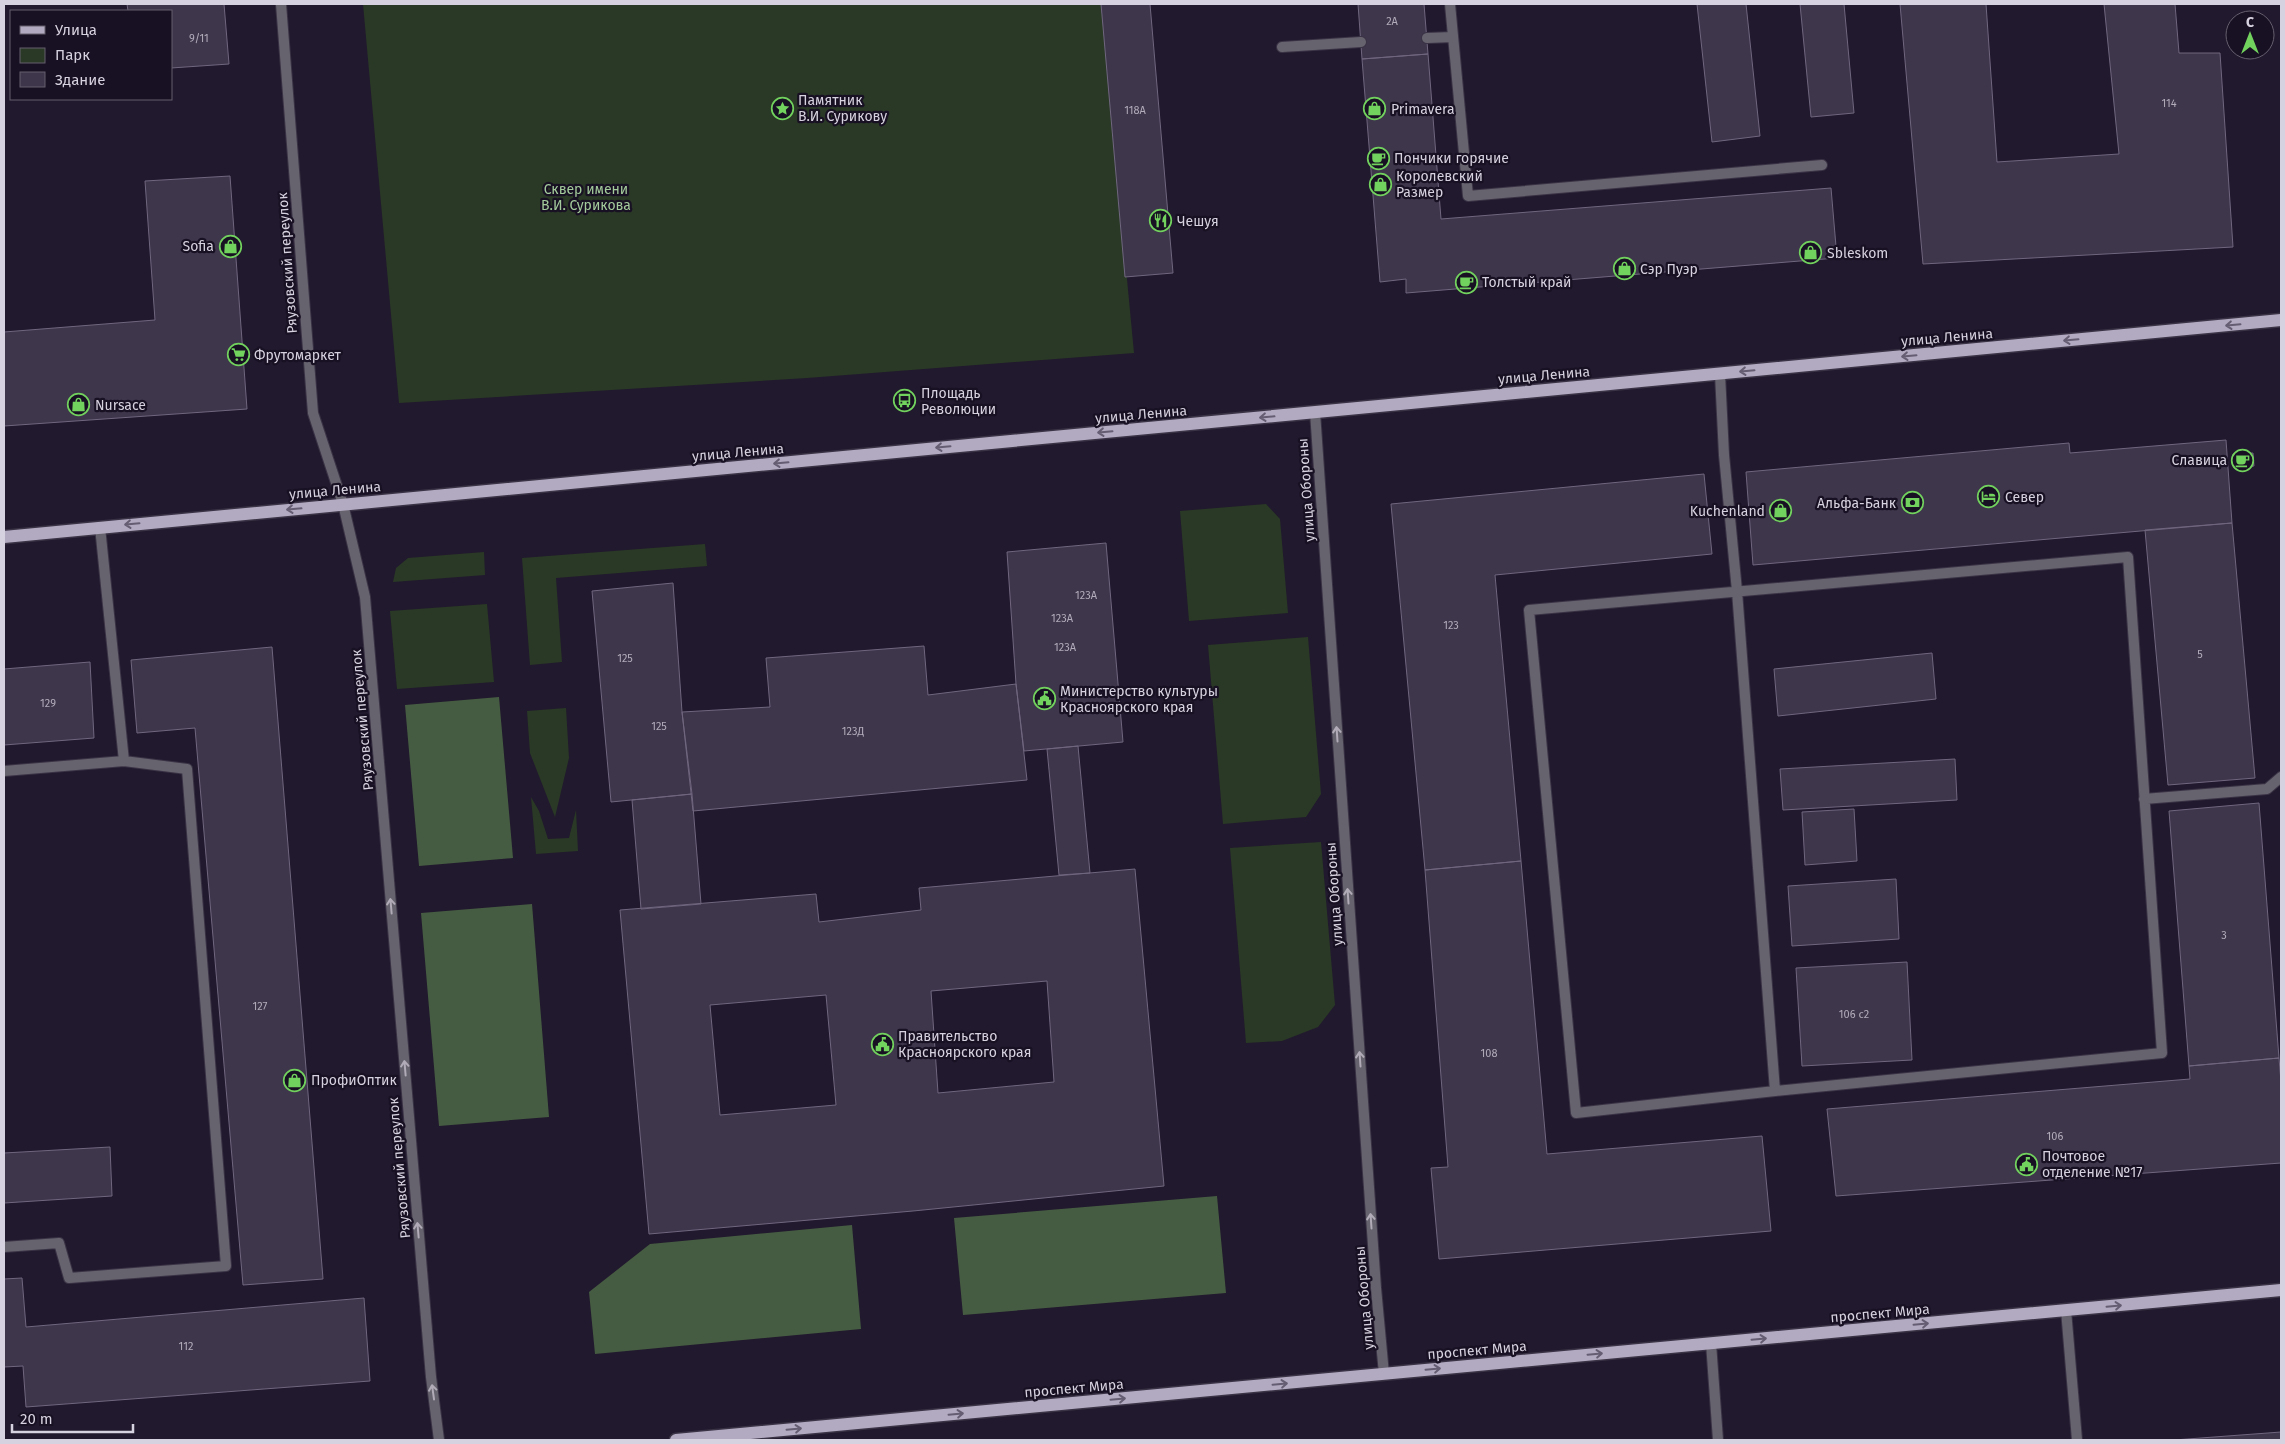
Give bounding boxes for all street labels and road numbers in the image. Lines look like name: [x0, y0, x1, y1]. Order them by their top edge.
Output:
street label: Ряузовский переулок: [274, 191, 301, 334]
street label: улица Ленина: [1900, 325, 1994, 350]
street label: улица Ленина: [1497, 363, 1591, 388]
street label: улица Ленина: [1094, 402, 1188, 427]
street label: улица Обороны: [1294, 438, 1319, 542]
street label: улица Ленина: [691, 440, 785, 465]
street label: улица Ленина: [288, 478, 382, 503]
street label: Ряузовский переулок: [348, 648, 377, 791]
street label: улица Обороны: [1322, 842, 1347, 946]
street label: Ряузовский переулок: [385, 1096, 414, 1239]
street label: улица Обороны: [1352, 1246, 1377, 1350]
street label: проспект Мира: [1830, 1301, 1930, 1326]
street label: проспект Мира: [1427, 1338, 1527, 1363]
street label: проспект Мира: [1024, 1376, 1124, 1401]

